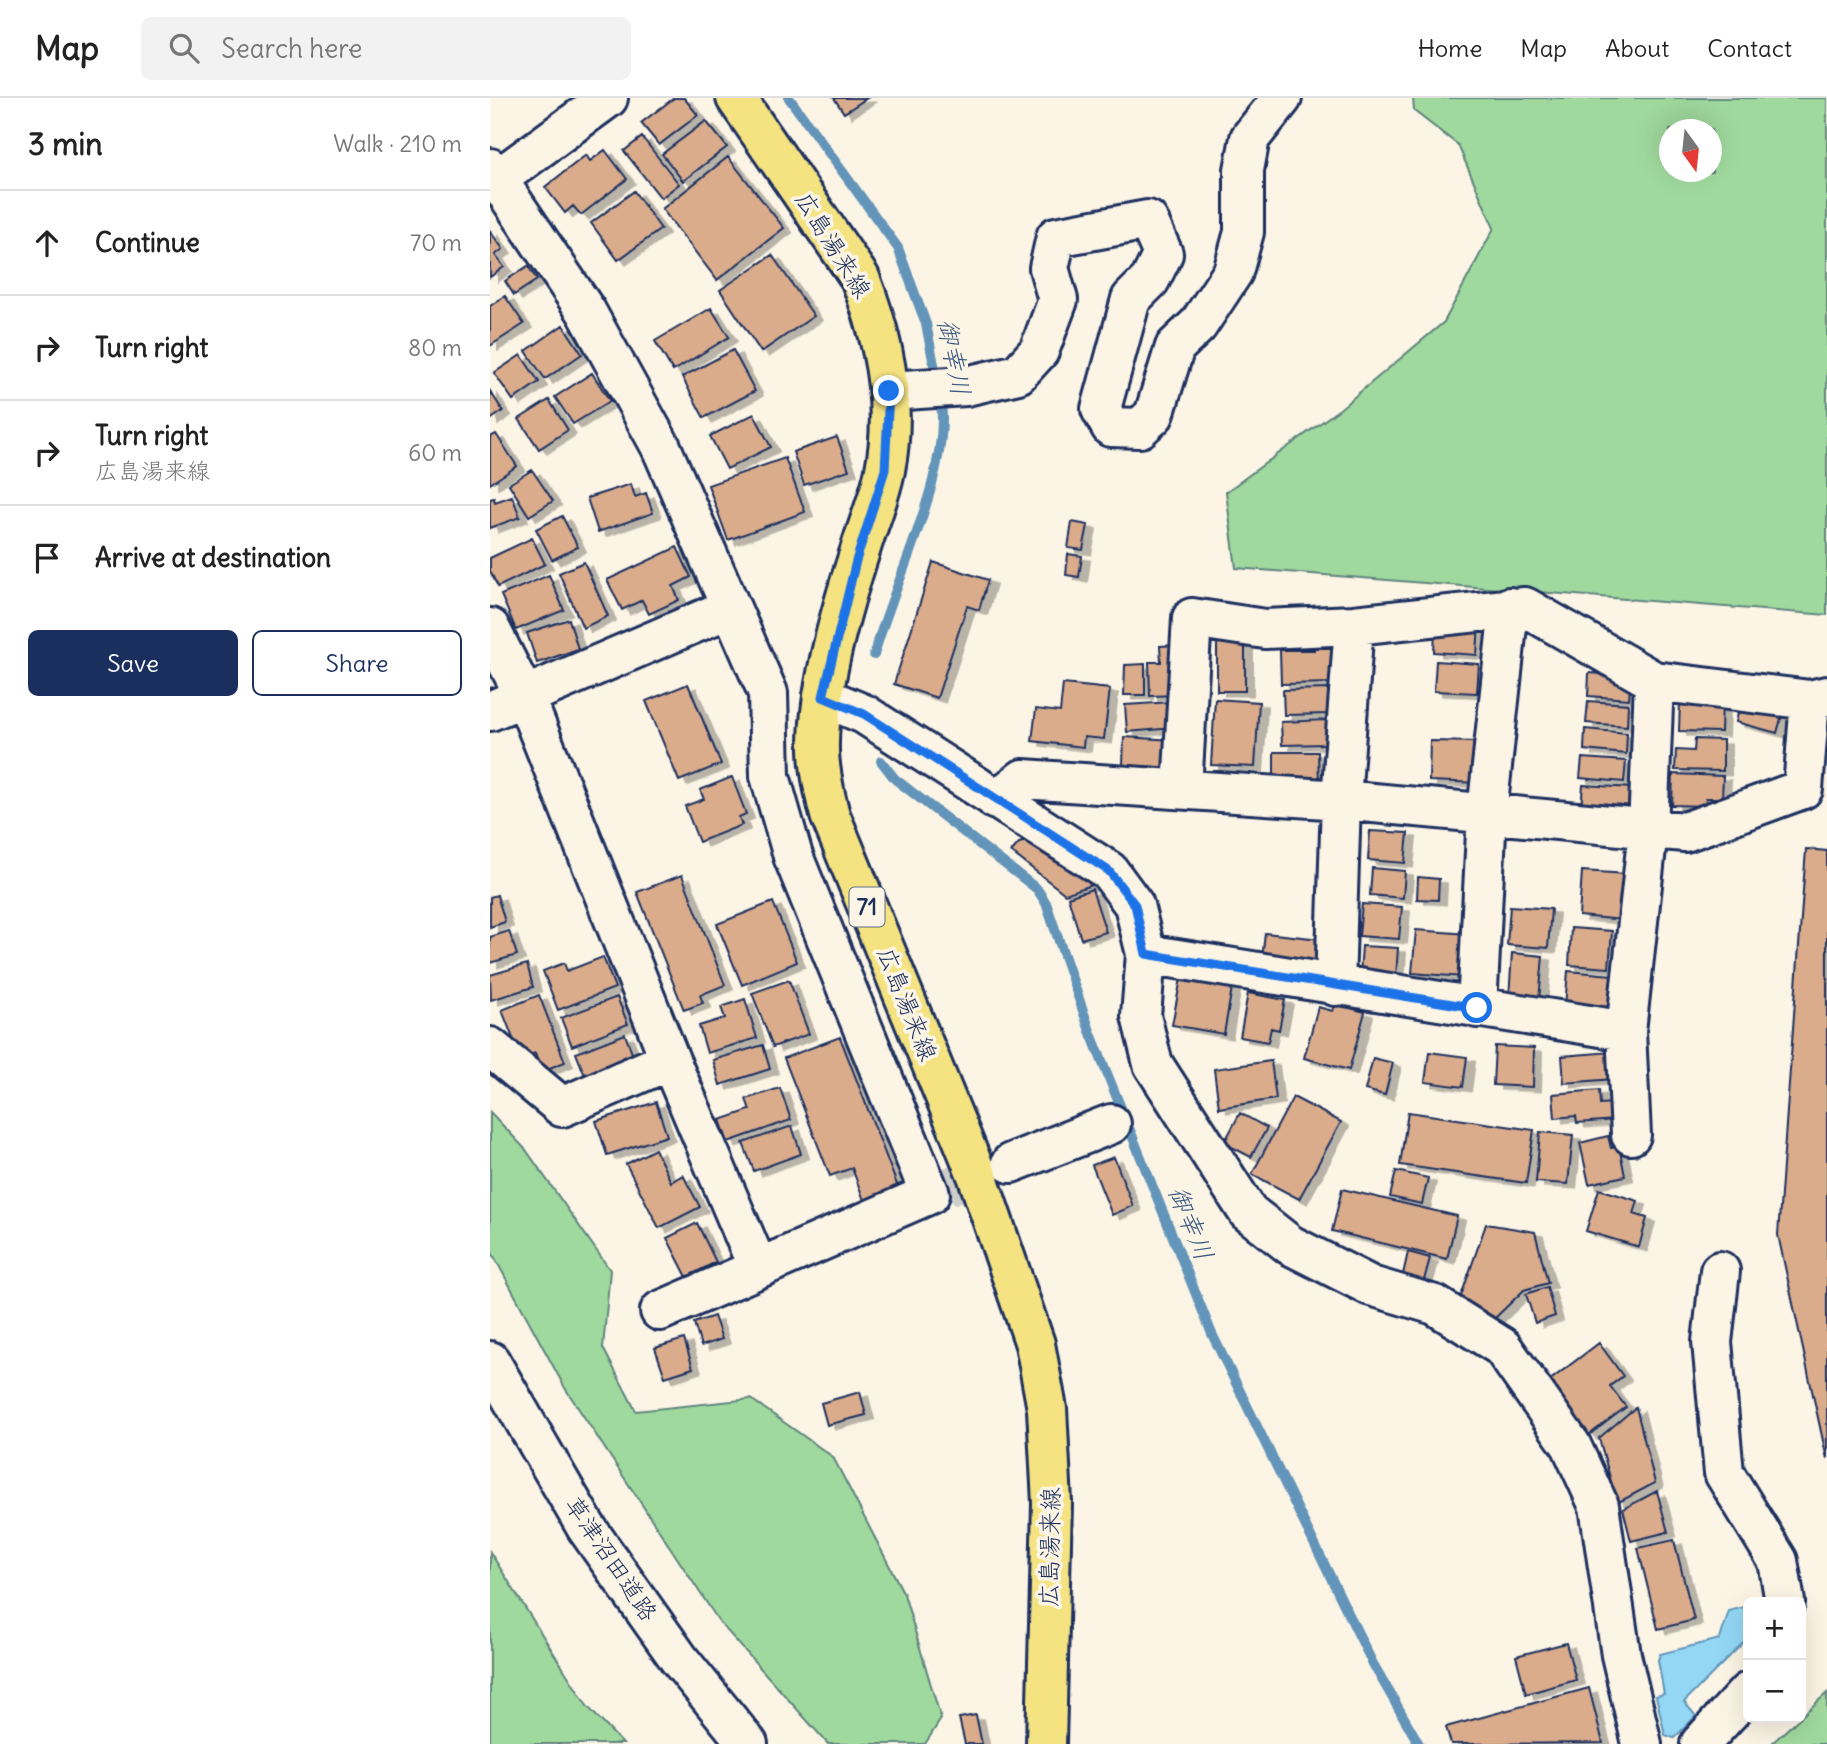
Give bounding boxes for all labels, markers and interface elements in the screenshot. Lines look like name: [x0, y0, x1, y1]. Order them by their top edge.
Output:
search box: [141, 17, 631, 80]
text: Map: [35, 27, 99, 69]
icon: search: [165, 29, 203, 67]
text: Search here: [221, 32, 362, 65]
text: Home: [1418, 33, 1482, 63]
text: Map: [1520, 33, 1567, 63]
text: About: [1605, 33, 1669, 63]
text: Contact: [1707, 33, 1792, 63]
north arrow: [1659, 119, 1722, 182]
text: 3 min: [28, 125, 103, 163]
text: Walk · 210 m: [333, 129, 462, 158]
street label: 広島湯来線: [789, 186, 878, 303]
icon: ahead: [28, 224, 66, 262]
text: Continue: [95, 226, 200, 259]
text: 70 m: [410, 228, 462, 257]
water label: 御幸川: [931, 315, 978, 398]
icon: right: [28, 329, 66, 367]
text: Turn right: [95, 331, 208, 364]
text: 80 m: [408, 333, 462, 362]
route end: [873, 375, 904, 406]
text: Turn right: [95, 419, 208, 452]
icon: right: [28, 434, 66, 472]
text: 60 m: [408, 438, 462, 467]
text: 広島湯来線: [95, 456, 210, 485]
icon: arrive: [28, 539, 66, 577]
text: Arrive at destination: [95, 541, 331, 574]
button: Save: [28, 630, 238, 696]
button: Share: [252, 630, 462, 696]
road number: 71: [850, 888, 884, 926]
street label: 広島湯来線: [872, 942, 944, 1065]
route start: [1461, 992, 1492, 1023]
water label: 御幸川: [1162, 1180, 1221, 1265]
street label: 広島湯来線: [1033, 1487, 1065, 1607]
street label: 草津沼田道路: [559, 1490, 665, 1627]
map controls: [1743, 1597, 1806, 1723]
button: +: [1743, 1597, 1806, 1660]
button: −: [1743, 1660, 1806, 1723]

